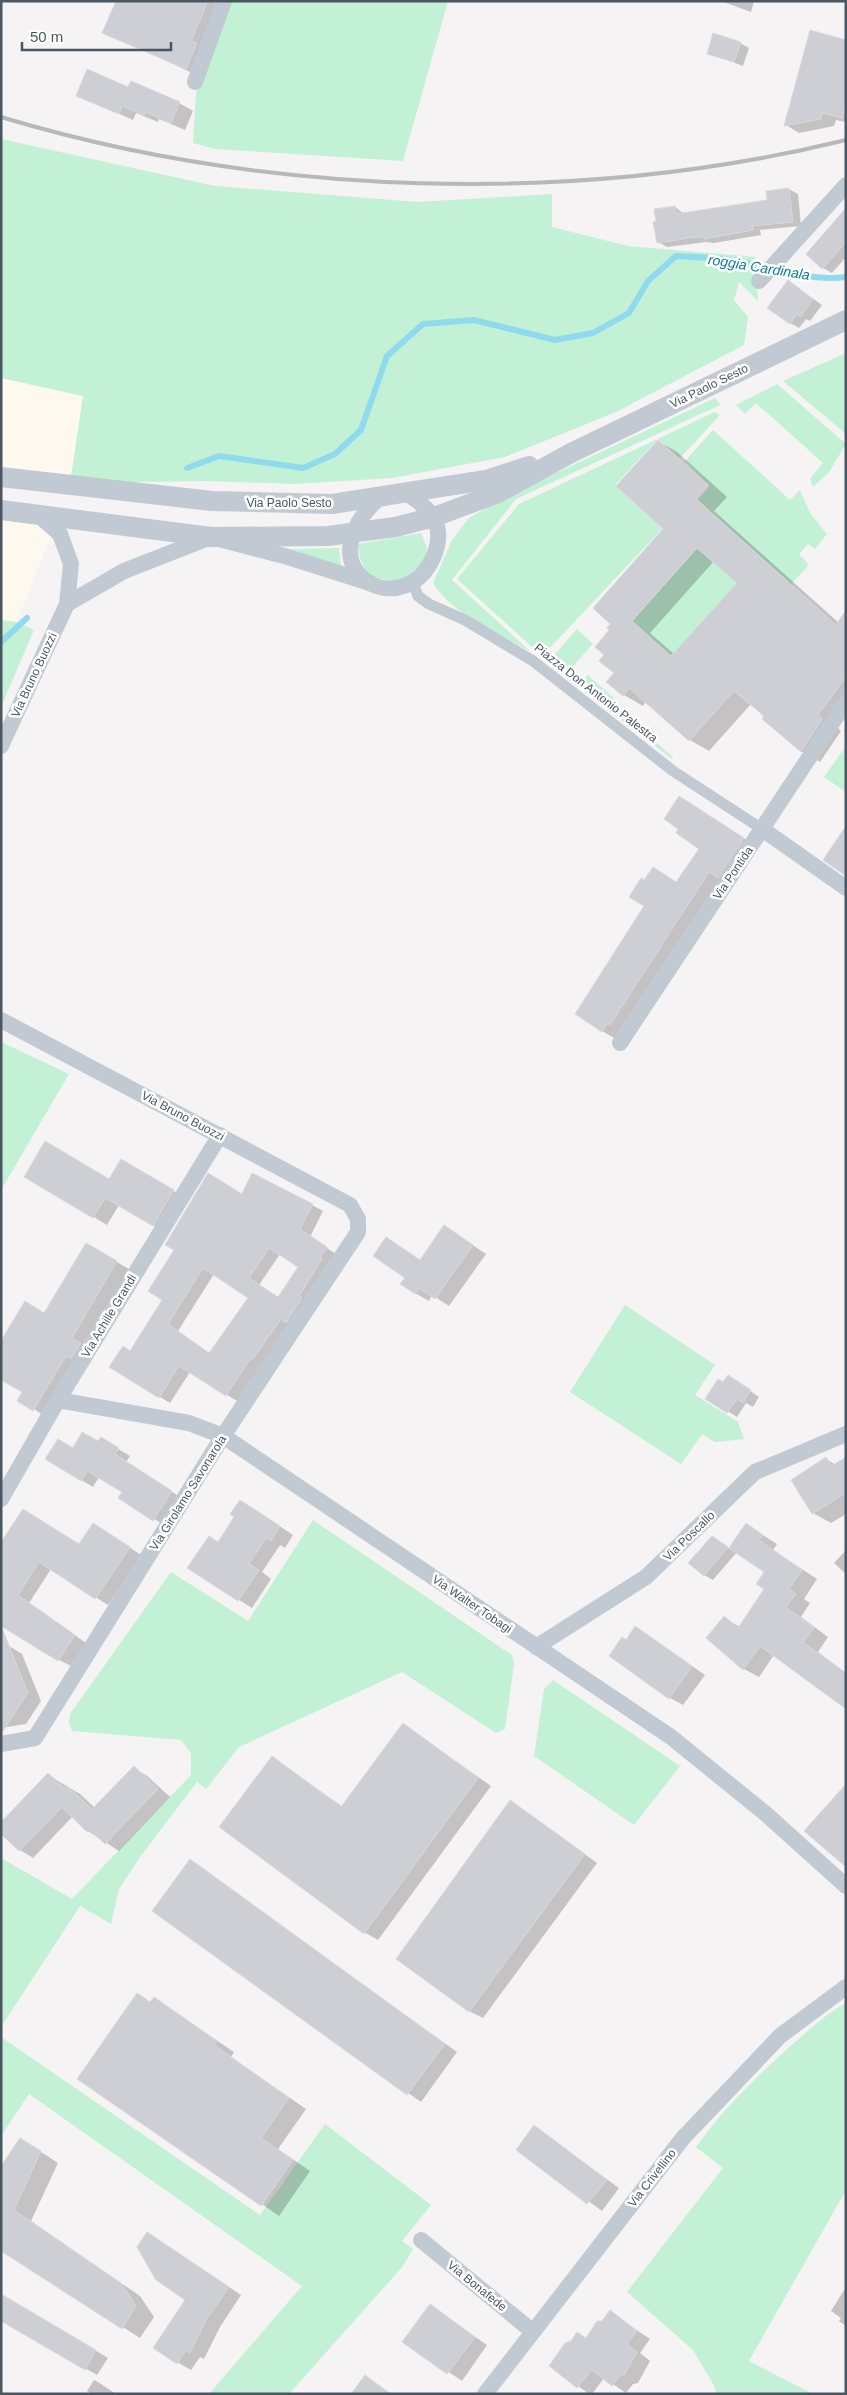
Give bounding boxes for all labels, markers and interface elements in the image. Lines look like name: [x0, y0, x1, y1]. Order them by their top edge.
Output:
scale bar: [22, 20, 171, 52]
text: 50 m: [30, 28, 63, 45]
water label: roggia Cardinala: [707, 251, 811, 283]
street label: Via Paolo Sesto: [668, 361, 751, 411]
street label: Via Paolo Sesto: [246, 496, 332, 510]
street label: Via Bruno Buozzi: [8, 630, 60, 720]
street label: Piazza Don Antonio Palestra: [532, 641, 660, 746]
street label: Via Pontida: [710, 843, 756, 902]
street label: Via Bruno Buozzi: [139, 1088, 227, 1144]
street label: Via Achille Grandi: [79, 1272, 139, 1360]
street label: Via Girolamo Savonarola: [147, 1433, 229, 1553]
street label: Via Poscallo: [660, 1508, 718, 1564]
street label: Via Walter Tobagi: [429, 1572, 515, 1636]
street label: Via Crivellino: [625, 2146, 679, 2210]
street label: Via Bonafede: [445, 2258, 510, 2314]

